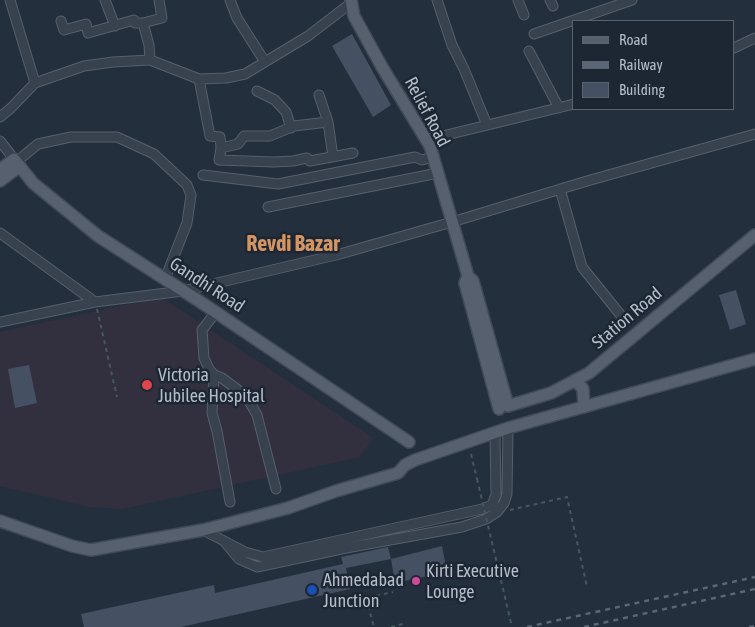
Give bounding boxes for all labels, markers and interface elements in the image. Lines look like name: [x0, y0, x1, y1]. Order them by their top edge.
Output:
legend: [572, 20, 735, 110]
text: Road: [619, 31, 648, 48]
text: Railway: [619, 56, 663, 73]
street label: Relief Road: [400, 73, 454, 151]
text: Building: [619, 81, 665, 98]
district label: Revdi Bazar: [246, 231, 340, 257]
street label: Gandhi Road: [166, 253, 248, 317]
street label: Station Road: [588, 283, 666, 353]
place label: Victoria Jubilee Hospital: [158, 364, 265, 406]
marker: Victoria Jubilee Hospital: [140, 378, 154, 392]
place label: Kirti Executive Lounge: [426, 560, 519, 602]
place label: Ahmedabad Junction: [323, 569, 404, 612]
marker: Kirti Executive Lounge: [410, 575, 422, 587]
marker: Ahmedabad Junction: [305, 583, 319, 597]

